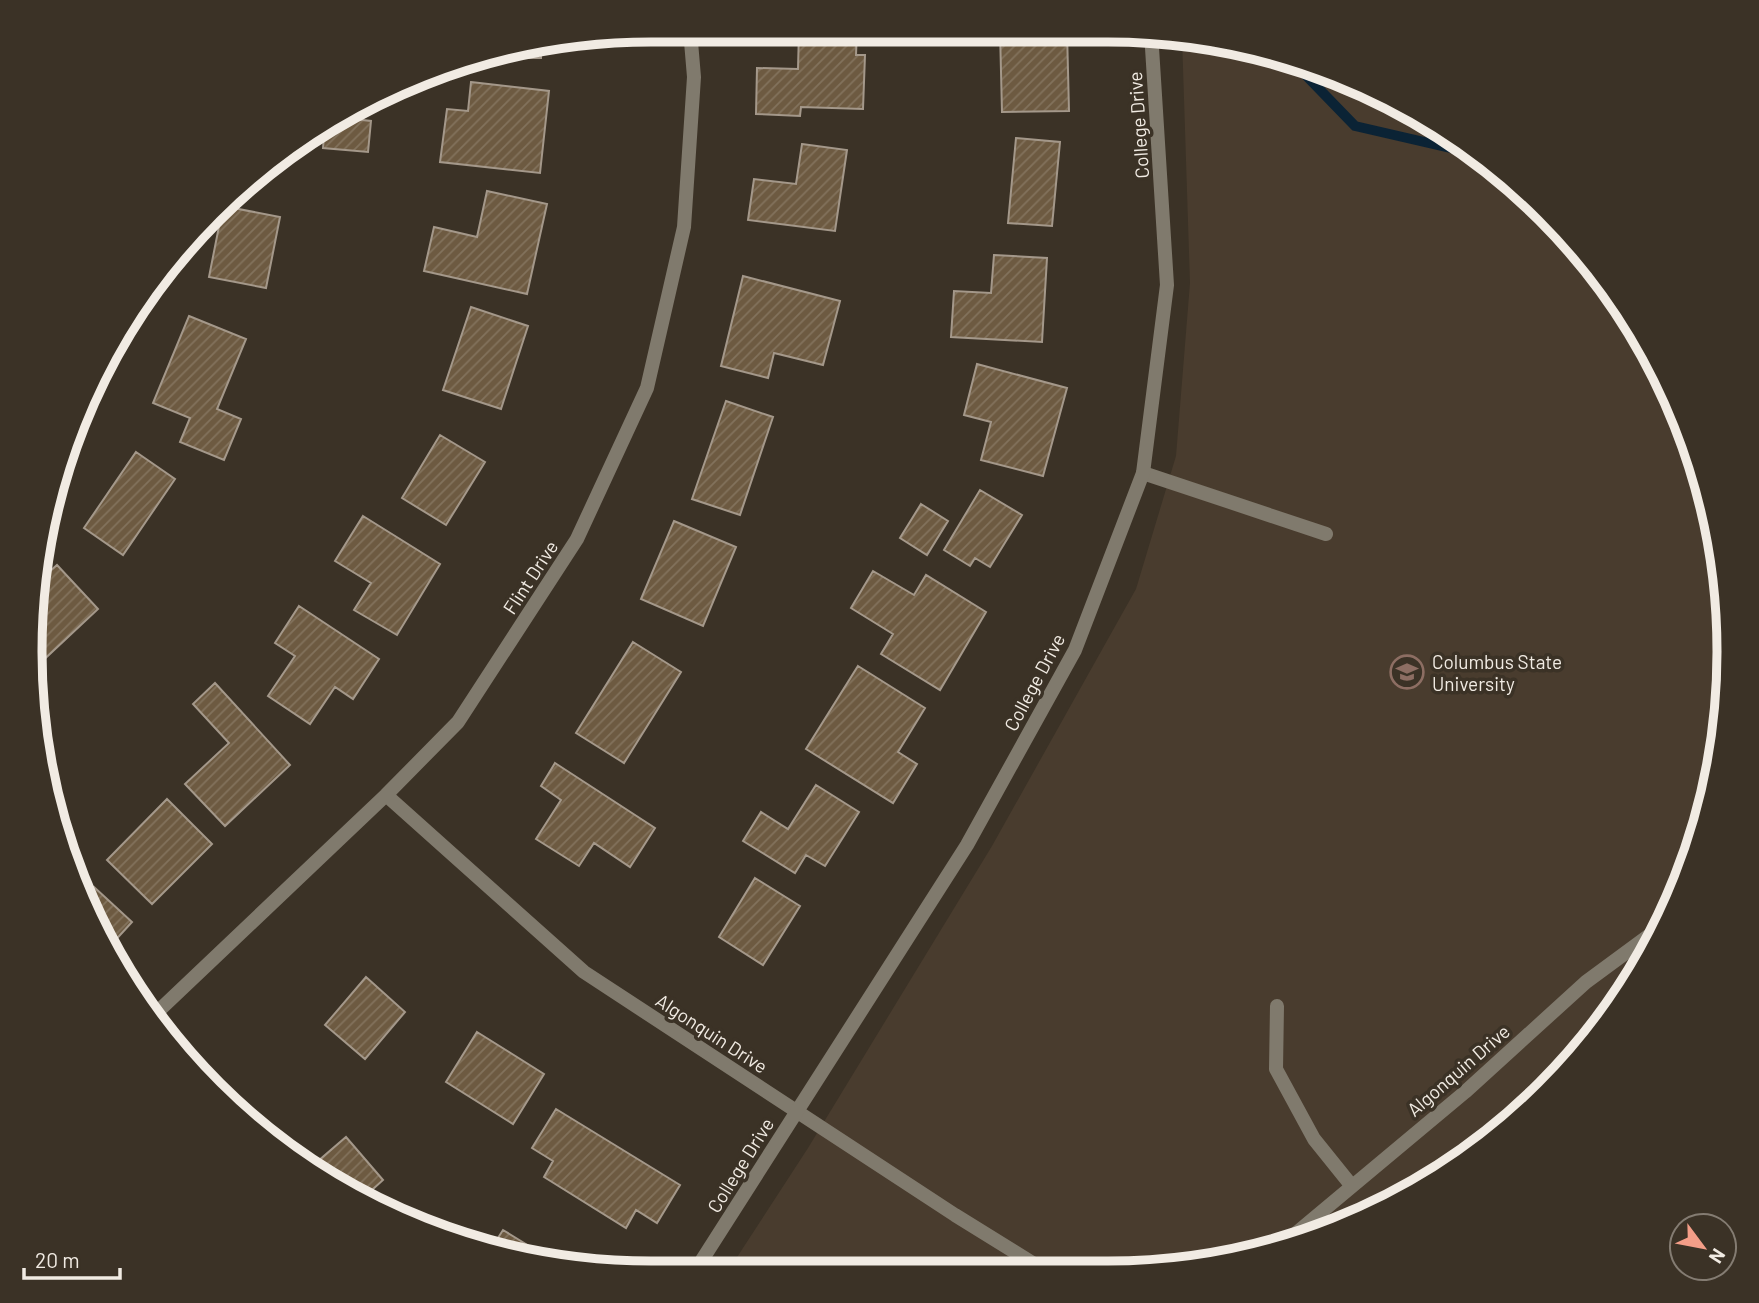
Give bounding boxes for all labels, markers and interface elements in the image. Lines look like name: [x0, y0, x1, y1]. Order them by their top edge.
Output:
street label: College Drive: [1123, 71, 1153, 179]
street label: Flint Drive: [498, 536, 562, 618]
street label: College Drive: [999, 629, 1069, 735]
place label: Columbus State University: [1432, 650, 1562, 695]
school or university icon: Columbus State University: [1388, 653, 1426, 691]
street label: Algonquin Drive: [652, 988, 772, 1078]
street label: Algonquin Drive: [1402, 1019, 1514, 1121]
street label: College Drive: [702, 1113, 778, 1217]
north arrow: [1668, 1212, 1738, 1282]
scale bar: [24, 1236, 121, 1280]
text: N: [1705, 1245, 1731, 1268]
text: 20 m: [35, 1247, 80, 1272]

